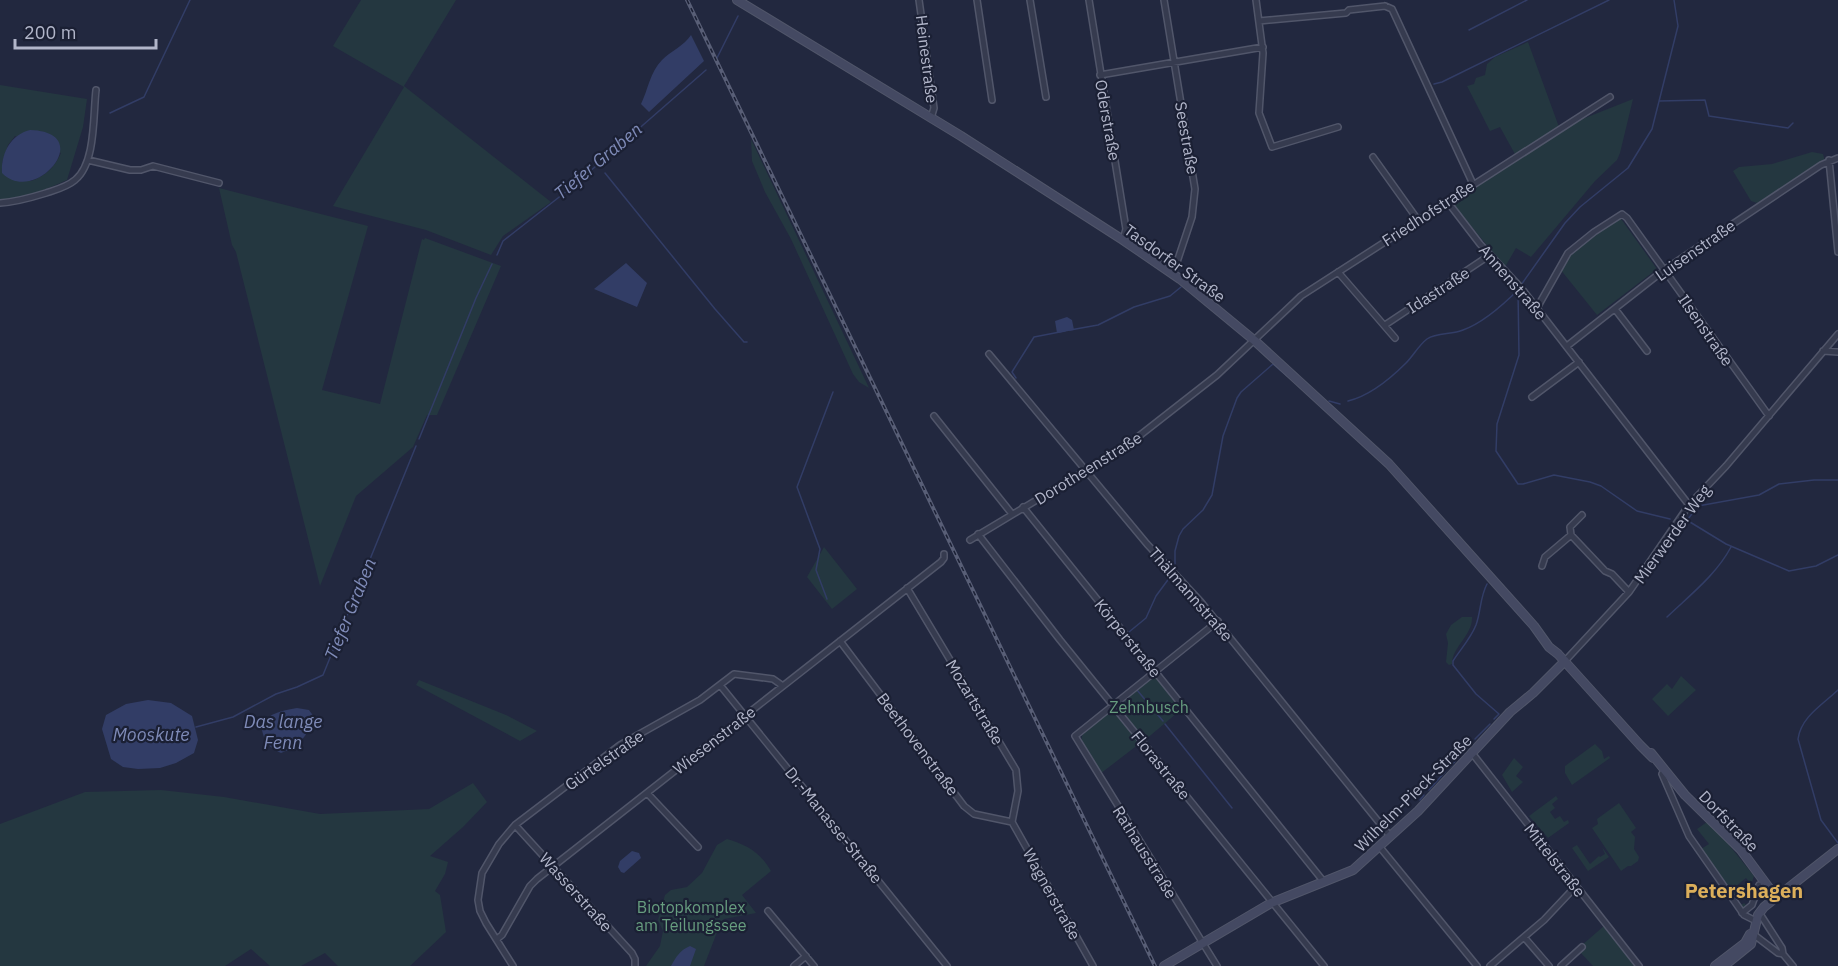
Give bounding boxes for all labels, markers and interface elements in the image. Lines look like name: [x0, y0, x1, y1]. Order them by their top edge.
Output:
scale bar: [15, 12, 156, 50]
street label: Heinestraße: [912, 14, 942, 104]
text: 200 m: [24, 21, 76, 44]
street label: Oderstraße: [1091, 78, 1125, 162]
street label: Seestraße: [1171, 100, 1203, 176]
water label: Tiefer Graben: [549, 118, 647, 204]
street label: Friedhofstraße: [1378, 176, 1478, 250]
street label: Luisenstraße: [1651, 215, 1739, 285]
street label: Tasdorfer Straße: [1120, 220, 1230, 307]
street label: Annenstraße: [1475, 240, 1551, 324]
street label: Idastraße: [1403, 262, 1473, 318]
street label: Ilsenstraße: [1674, 290, 1738, 370]
street label: Dorotheenstraße: [1031, 427, 1145, 509]
street label: Mierwerder Weg: [1629, 480, 1715, 587]
street label: Thälmannstraße: [1145, 543, 1238, 645]
water label: Tiefer Graben: [319, 555, 381, 663]
street label: Körperstraße: [1090, 595, 1166, 681]
street label: Mozartstraße: [942, 656, 1008, 749]
street label: Beethovenstraße: [873, 689, 963, 800]
park label: Zehnbusch: [1109, 697, 1189, 717]
street label: Wiesenstraße: [669, 701, 759, 778]
water label: Das lange Fenn: [244, 710, 322, 754]
water label: Mooskute: [113, 723, 189, 746]
street label: Gürtelstraße: [561, 725, 647, 794]
street label: Florastraße: [1127, 726, 1195, 804]
street label: Wilhelm-Pieck-Straße: [1350, 730, 1476, 856]
street label: Dr.-Manasse-Straße: [781, 763, 887, 887]
street label: Dorfstraße: [1695, 786, 1763, 856]
street label: Rathausstraße: [1109, 802, 1181, 902]
street label: Mittelstraße: [1520, 819, 1590, 901]
street label: Wagnerstraße: [1019, 845, 1085, 943]
street label: Wasserstraße: [535, 848, 617, 936]
district label: Petershagen: [1685, 877, 1803, 904]
park label: Biotopkomplex am Teilungssee: [635, 897, 747, 935]

